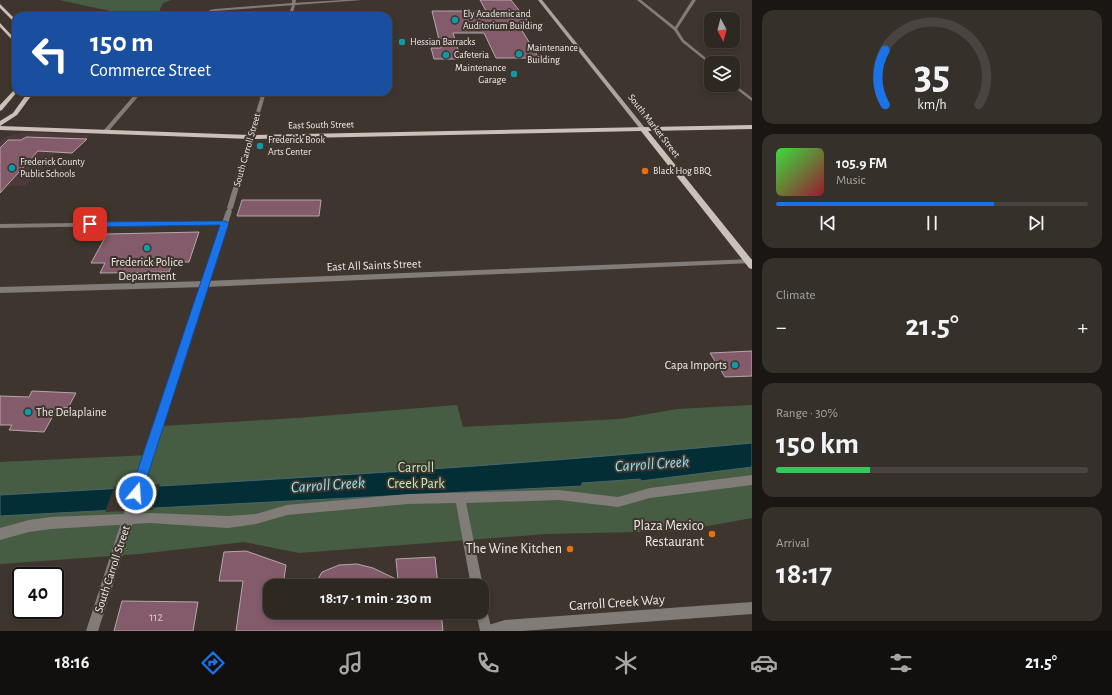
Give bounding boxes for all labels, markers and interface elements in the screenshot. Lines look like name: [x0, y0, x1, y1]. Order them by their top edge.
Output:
place label: Ely Academic and Auditorium Building: [463, 9, 543, 31]
north arrow: [704, 12, 740, 48]
map controls: [704, 12, 740, 92]
marker: Ely Academic and Auditorium Building: [450, 15, 460, 25]
icon: left: [24, 28, 76, 80]
text: 150 m: [90, 29, 154, 57]
marker: Hessian Barracks: [397, 37, 407, 47]
place label: Hessian Barracks: [410, 37, 476, 47]
place label: Maintenance Building: [527, 43, 578, 65]
marker: Maintenance Building: [514, 49, 524, 59]
marker: Cafeteria: [441, 50, 451, 60]
place label: Cafeteria: [454, 50, 489, 60]
text: 35: [914, 55, 950, 96]
button: layers: [704, 56, 740, 92]
text: Commerce Street: [90, 62, 211, 80]
place label: Maintenance Garage: [455, 63, 506, 85]
marker: Maintenance Garage: [509, 69, 519, 79]
street label: South Market Street: [626, 92, 682, 160]
text: km/h: [917, 98, 947, 112]
street label: South Carroll Street: [232, 111, 262, 188]
street label: East South Street: [288, 119, 355, 131]
place label: Frederick Book Arts Center: [268, 135, 325, 157]
marker: Frederick Book Arts Center: [255, 141, 265, 151]
text: 105.9 FM: [836, 156, 887, 171]
place label: Frederick County Public Schools: [20, 157, 86, 179]
marker: Frederick County Public Schools: [7, 163, 17, 173]
marker: Black Hog BBQ: [640, 166, 650, 176]
place label: Black Hog BBQ: [653, 166, 712, 176]
text: Music: [836, 174, 866, 187]
pin: [73, 207, 107, 241]
icon: previous: [817, 212, 839, 234]
icon: pause: [921, 212, 943, 234]
icon: next: [1025, 212, 1047, 234]
icon: arrive: [79, 213, 101, 235]
marker: Frederick Police Department: [142, 243, 152, 253]
place label: Frederick Police Department: [111, 256, 183, 282]
street label: East All Saints Street: [326, 257, 422, 273]
text: Climate: [776, 289, 815, 302]
text: 21.5°: [905, 311, 959, 341]
text: −: [776, 316, 787, 338]
text: +: [1077, 316, 1088, 338]
place label: Capa Imports: [665, 359, 727, 371]
marker: Capa Imports: [730, 360, 740, 370]
place label: The Delaplaine: [36, 406, 107, 418]
marker: The Delaplaine: [23, 407, 33, 417]
text: Range · 30%: [776, 407, 838, 420]
text: 150 km: [776, 429, 859, 459]
water label: Carroll Creek: [614, 453, 690, 475]
park label: Carroll Creek Park: [387, 461, 445, 491]
position arrow: [115, 472, 157, 514]
water label: Carroll Creek: [290, 474, 366, 496]
place label: Plaza Mexico Restaurant: [633, 519, 705, 549]
street label: South Carroll Street: [92, 524, 132, 614]
marker: Plaza Mexico Restaurant: [707, 529, 717, 539]
text: Arrival: [776, 537, 809, 550]
place label: The Wine Kitchen: [466, 542, 562, 556]
marker: The Wine Kitchen: [565, 544, 575, 554]
text: 18:17: [776, 559, 832, 589]
speed limit sign: 40: [12, 567, 64, 619]
text: 18:17 · 1 min · 230 m: [320, 591, 432, 606]
street label: Carroll Creek Way: [569, 593, 665, 613]
house number: 112: [149, 611, 163, 623]
icon: directions: [199, 649, 227, 677]
icon: music: [337, 649, 365, 677]
icon: phone: [474, 649, 502, 677]
icon: climate: [612, 649, 640, 677]
icon: car: [750, 649, 778, 677]
icon: filters: [887, 649, 915, 677]
text: 18:16: [55, 654, 89, 672]
text: 21.5°: [1025, 654, 1057, 672]

